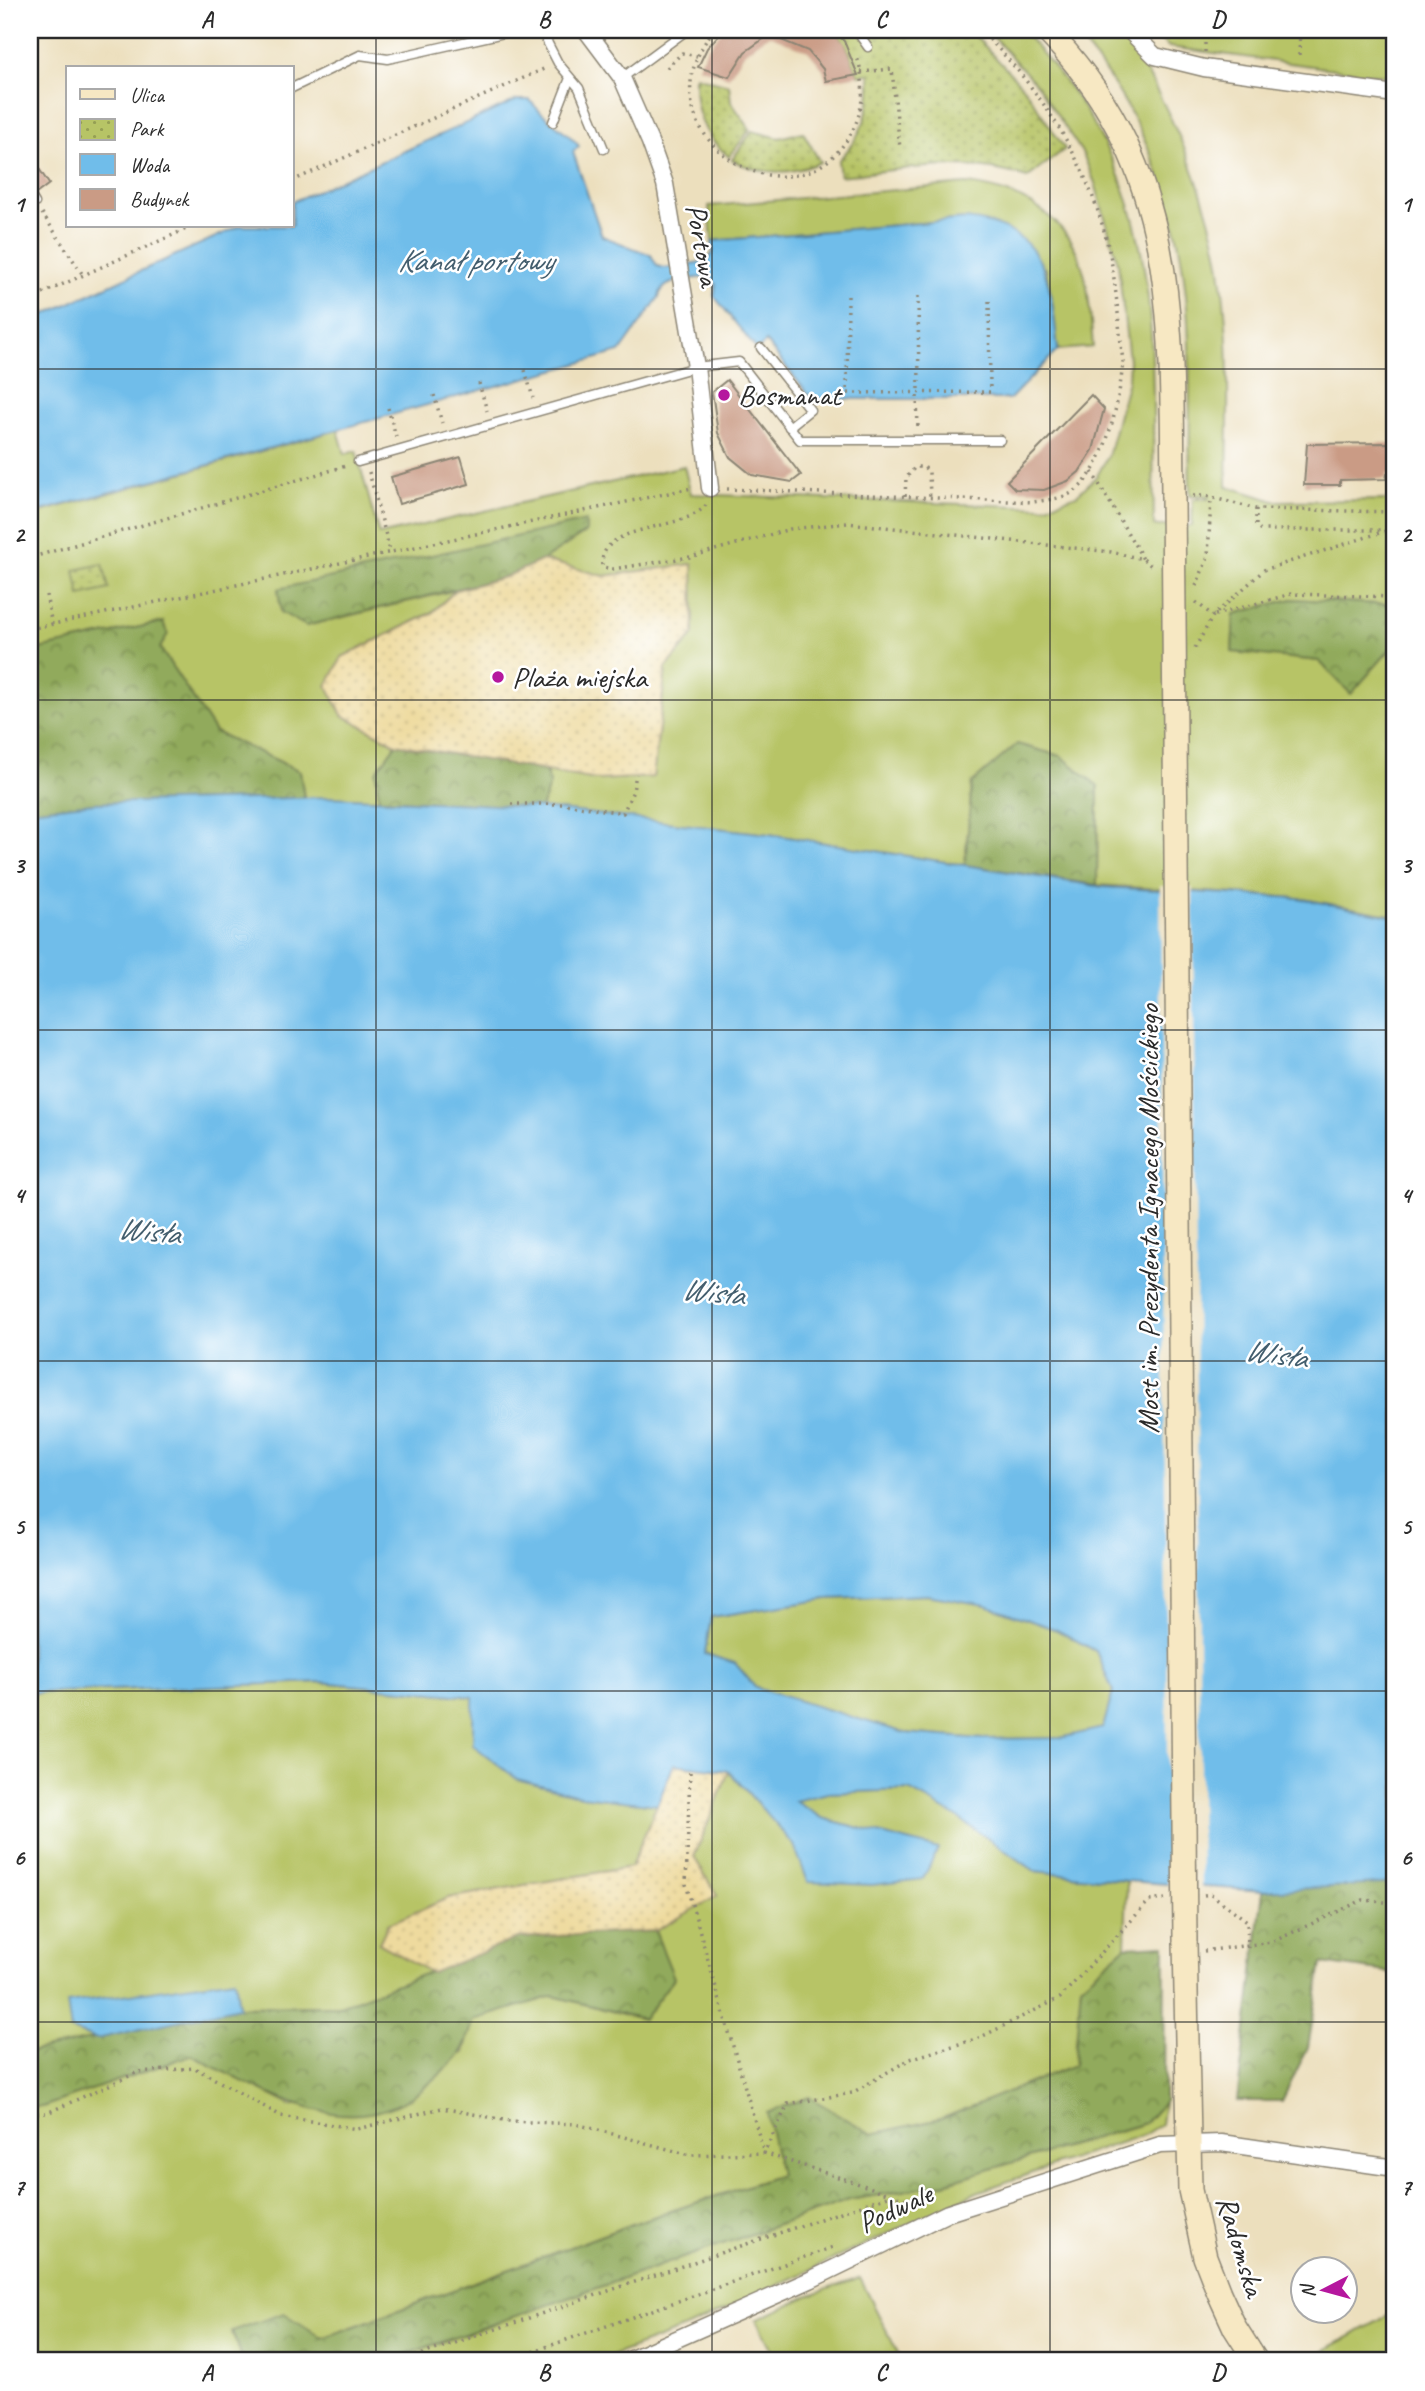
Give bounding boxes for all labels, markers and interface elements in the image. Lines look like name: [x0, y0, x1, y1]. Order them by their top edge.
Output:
text: A: [201, 5, 215, 34]
text: B: [538, 5, 552, 34]
text: C: [876, 5, 890, 34]
text: D: [1211, 5, 1227, 34]
legend: [66, 66, 294, 228]
text: Ulica: [130, 82, 166, 108]
text: Park: [130, 116, 165, 142]
text: Woda: [130, 152, 171, 178]
text: Budynek: [130, 186, 190, 212]
text: 1: [14, 190, 27, 219]
text: 1: [1401, 190, 1414, 219]
street label: Portowa: [677, 201, 729, 292]
water label: Kanał portowy: [397, 240, 558, 281]
place label: Bosmanat: [738, 376, 844, 414]
marker: Bosmanat: [716, 387, 732, 403]
text: 2: [14, 520, 27, 549]
text: 2: [1401, 520, 1414, 549]
place label: Plaża miejska: [512, 658, 649, 696]
marker: Plaża miejska: [490, 669, 506, 685]
text: 3: [14, 851, 27, 880]
text: 3: [1401, 851, 1414, 880]
street label: Most im. Prezydenta Ignacego Mościckiego: [1129, 1003, 1167, 1434]
text: 4: [14, 1181, 27, 1210]
text: 4: [1401, 1181, 1414, 1210]
water label: Wisła: [116, 1207, 185, 1254]
water label: Wisła: [680, 1268, 749, 1315]
water label: Wisła: [1242, 1329, 1313, 1379]
text: 5: [14, 1512, 26, 1541]
text: 5: [1401, 1512, 1413, 1541]
text: 6: [14, 1843, 27, 1872]
text: 6: [1401, 1843, 1414, 1872]
text: 7: [14, 2173, 27, 2202]
street label: Podwale: [852, 2173, 940, 2242]
text: 7: [1401, 2173, 1414, 2202]
street label: Radomska: [1208, 2191, 1275, 2303]
north arrow: [1288, 2254, 1358, 2324]
text: N: [1295, 2281, 1321, 2299]
text: A: [201, 2358, 215, 2387]
text: B: [538, 2358, 552, 2387]
text: C: [876, 2358, 890, 2387]
text: D: [1211, 2358, 1227, 2387]

